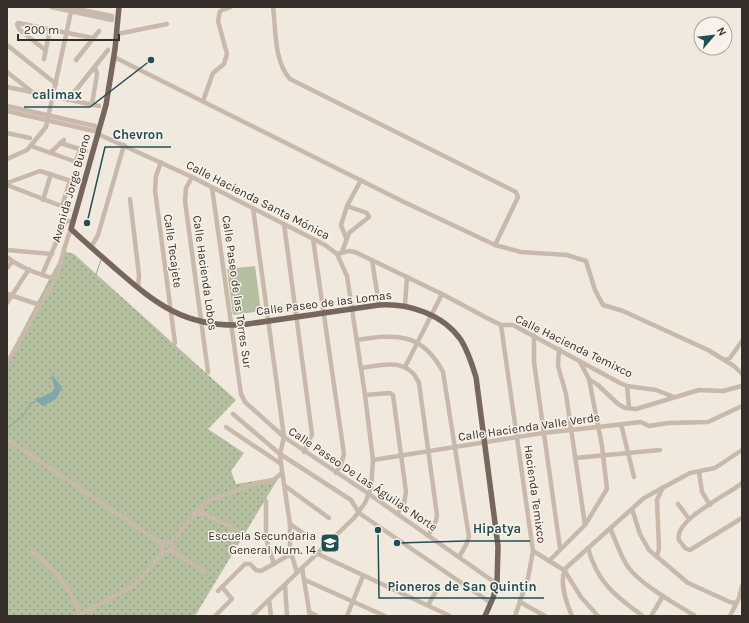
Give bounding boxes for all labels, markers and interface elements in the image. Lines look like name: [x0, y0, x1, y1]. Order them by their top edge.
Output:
scale bar: [18, 16, 119, 42]
north arrow: [693, 16, 733, 56]
text: 200 m: [24, 23, 59, 37]
text: N: [714, 25, 729, 38]
callout: calimax: [24, 82, 90, 107]
text: calimax: [32, 87, 82, 102]
callout: Chevron: [105, 122, 171, 147]
text: Chevron: [113, 127, 163, 142]
street label: Avenida Jorge Bueno: [49, 132, 93, 244]
street label: Calle Hacienda Santa Mónica: [184, 158, 332, 242]
street label: Calle Tecajete: [161, 213, 185, 289]
street label: Calle Hacienda Lobos: [190, 214, 220, 332]
street label: Calle Paseo de las Torres Sur: [219, 215, 255, 370]
street label: Calle Paseo de las Lomas: [255, 288, 393, 318]
street label: Calle Hacienda Temixco: [513, 311, 635, 381]
street label: Calle Hacienda Valle Verde: [457, 410, 601, 444]
street label: Calle Paseo De Las Águilas Norte: [286, 423, 441, 534]
street label: Hacienda Temixco: [521, 444, 549, 544]
callout: Hipatya: [465, 516, 530, 541]
text: Hipatya: [473, 521, 521, 536]
place label: Escuela Secundaria General Num. 14: [208, 529, 316, 557]
school or university icon: Escuela Secundaria General Num. 14: [319, 532, 341, 554]
callout: Pioneros de San Quintin: [379, 573, 544, 598]
text: Pioneros de San Quintin: [387, 579, 537, 594]

